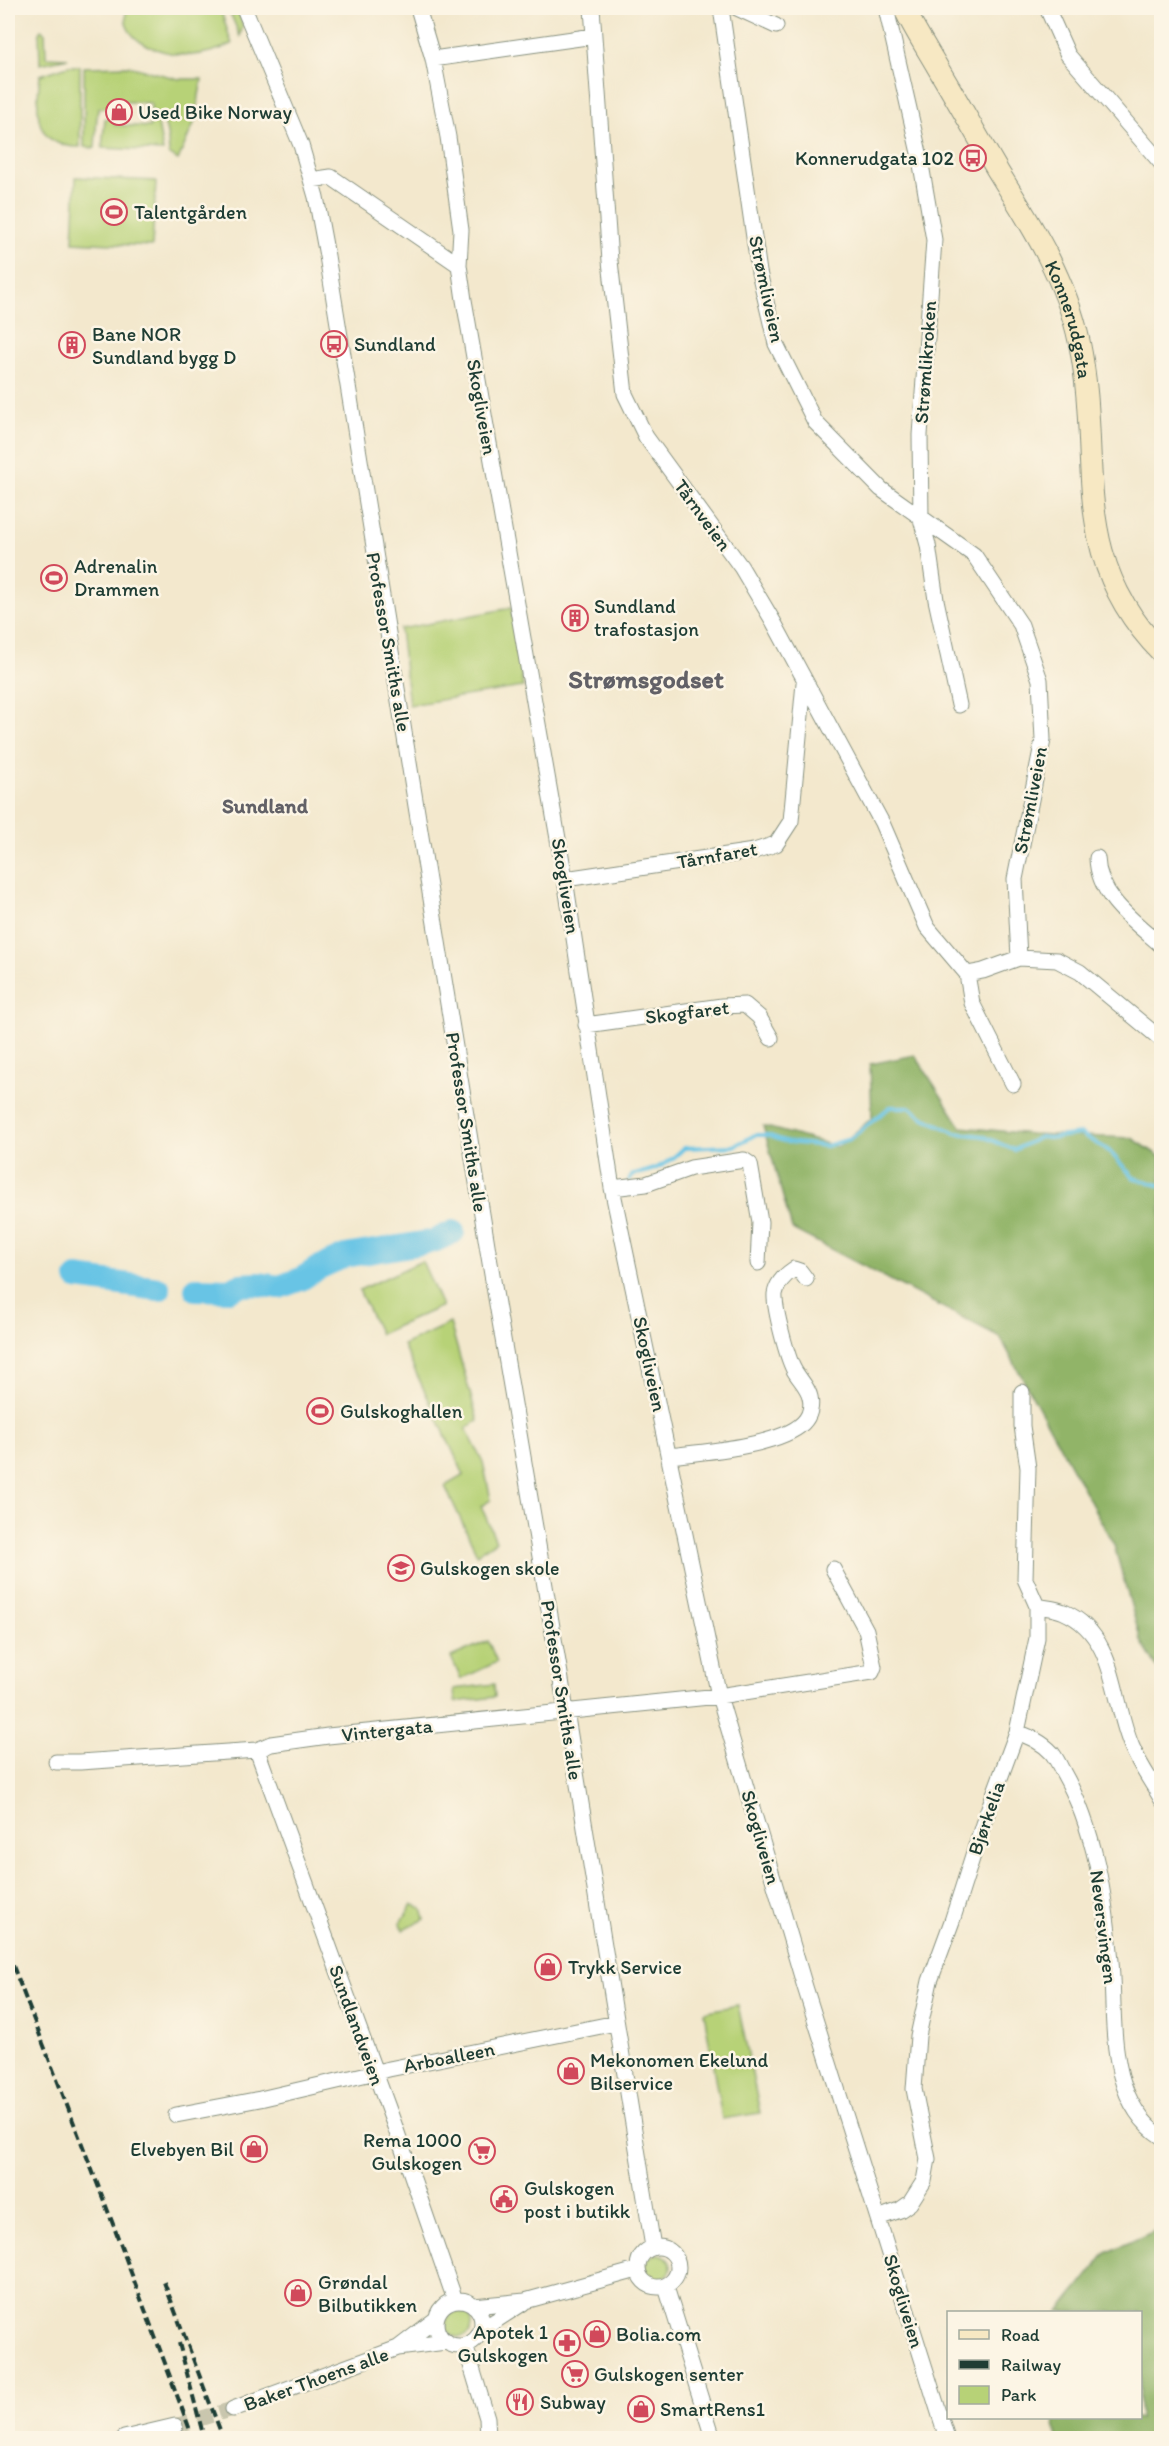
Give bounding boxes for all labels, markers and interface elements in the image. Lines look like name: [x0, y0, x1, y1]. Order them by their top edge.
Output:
shop icon: Used Bike Norway: [104, 97, 134, 127]
place label: Used Bike Norway: [138, 100, 292, 124]
bus stop icon: Konnerudgata 102: [958, 143, 988, 173]
place label: Konnerudgata 102: [795, 146, 954, 170]
sports icon: Talentgården: [99, 197, 129, 227]
place label: Talentgården: [134, 200, 247, 224]
street label: Strømliveien: [744, 233, 790, 345]
street label: Konnerudgata: [1040, 256, 1097, 380]
street label: Strømlikroken: [909, 299, 941, 424]
place label: Bane NOR Sundland bygg D: [92, 322, 236, 369]
bus stop icon: Sundland: [319, 329, 349, 359]
building icon: Bane NOR Sundland bygg D: [57, 330, 87, 360]
place label: Sundland: [354, 332, 436, 356]
street label: Skogliveien: [462, 357, 502, 457]
street label: Tårnveien: [669, 474, 737, 556]
street label: Professor Smiths alle: [361, 550, 417, 734]
place label: Adrenalin Drammen: [74, 554, 159, 601]
sports icon: Adrenalin Drammen: [39, 563, 69, 593]
place label: Sundland trafostasjon: [594, 594, 699, 641]
building icon: Sundland trafostasjon: [560, 603, 590, 633]
district label: Strømsgodset: [568, 663, 724, 695]
street label: Strømliveien: [1008, 744, 1052, 856]
district label: Sundland: [222, 793, 309, 818]
street label: Skogliveien: [547, 836, 585, 936]
street label: Tårnfaret: [675, 836, 760, 874]
street label: Skogfaret: [644, 995, 731, 1029]
street label: Professor Smiths alle: [441, 1030, 493, 1214]
street label: Skogliveien: [628, 1314, 672, 1414]
sports icon: Gulskoghallen: [305, 1396, 335, 1426]
place label: Gulskoghallen: [340, 1399, 463, 1423]
school or university icon: Gulskogen skole: [386, 1553, 416, 1583]
place label: Gulskogen skole: [420, 1556, 560, 1580]
street label: Professor Smiths alle: [536, 1598, 588, 1782]
street label: Vintergata: [340, 1713, 434, 1747]
street label: Bjørkelia: [962, 1777, 1010, 1858]
street label: Skogliveien: [736, 1787, 786, 1887]
street label: Neversvingen: [1085, 1869, 1123, 1985]
shop icon: Trykk Service: [533, 1952, 563, 1982]
place label: Trykk Service: [568, 1955, 682, 1979]
street label: Sundlandveien: [324, 1961, 390, 2089]
street label: Arboalleen: [401, 2036, 497, 2078]
place label: Mekonomen Ekelund Bilservice: [590, 2048, 769, 2095]
shop icon: Mekonomen Ekelund Bilservice: [556, 2056, 586, 2086]
place label: Rema 1000 Gulskogen: [363, 2128, 462, 2175]
shop icon: Elvebyen Bil: [239, 2134, 269, 2164]
supermarket icon: Rema 1000 Gulskogen: [467, 2136, 497, 2166]
place label: Elvebyen Bil: [130, 2137, 234, 2161]
place label: Gulskogen post i butikk: [524, 2176, 631, 2223]
public building icon: Gulskogen post i butikk: [489, 2184, 519, 2214]
street label: Skogliveien: [878, 2251, 930, 2351]
place label: Grøndal Bilbutikken: [318, 2270, 417, 2317]
shop icon: Grøndal Bilbutikken: [283, 2278, 313, 2308]
legend: [947, 2311, 1142, 2419]
shop icon: Bolia.com: [582, 2319, 612, 2349]
place label: Apotek 1 Gulskogen: [458, 2320, 548, 2367]
place label: Bolia.com: [616, 2322, 702, 2346]
text: Road: [1001, 2324, 1040, 2346]
pharmacy icon: Apotek 1 Gulskogen: [552, 2328, 582, 2358]
street label: Baker Thoens alle: [240, 2342, 392, 2416]
text: Railway: [1001, 2354, 1062, 2376]
supermarket icon: Gulskogen senter: [560, 2359, 590, 2389]
place label: Gulskogen senter: [594, 2362, 744, 2386]
text: Park: [1001, 2384, 1036, 2406]
restaurant icon: Subway: [505, 2387, 535, 2417]
place label: Subway: [540, 2390, 606, 2414]
shop icon: SmartRens1: [626, 2394, 656, 2424]
place label: SmartRens1: [660, 2397, 765, 2421]

